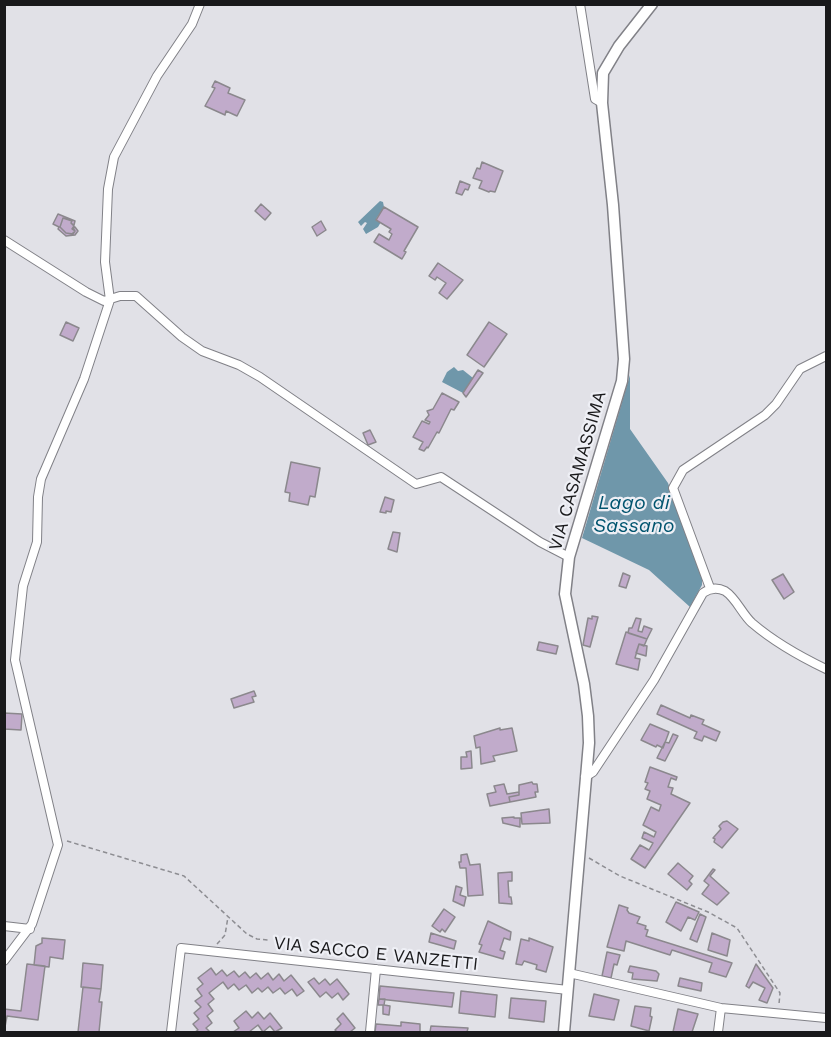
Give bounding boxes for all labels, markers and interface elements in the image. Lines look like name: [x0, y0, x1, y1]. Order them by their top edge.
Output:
street label: VIA CASAMASSIMA: [545, 389, 611, 553]
water label: Lago di Sassano: [593, 491, 675, 538]
street label: VIA SACCO E VANZETTI: [273, 933, 479, 975]

